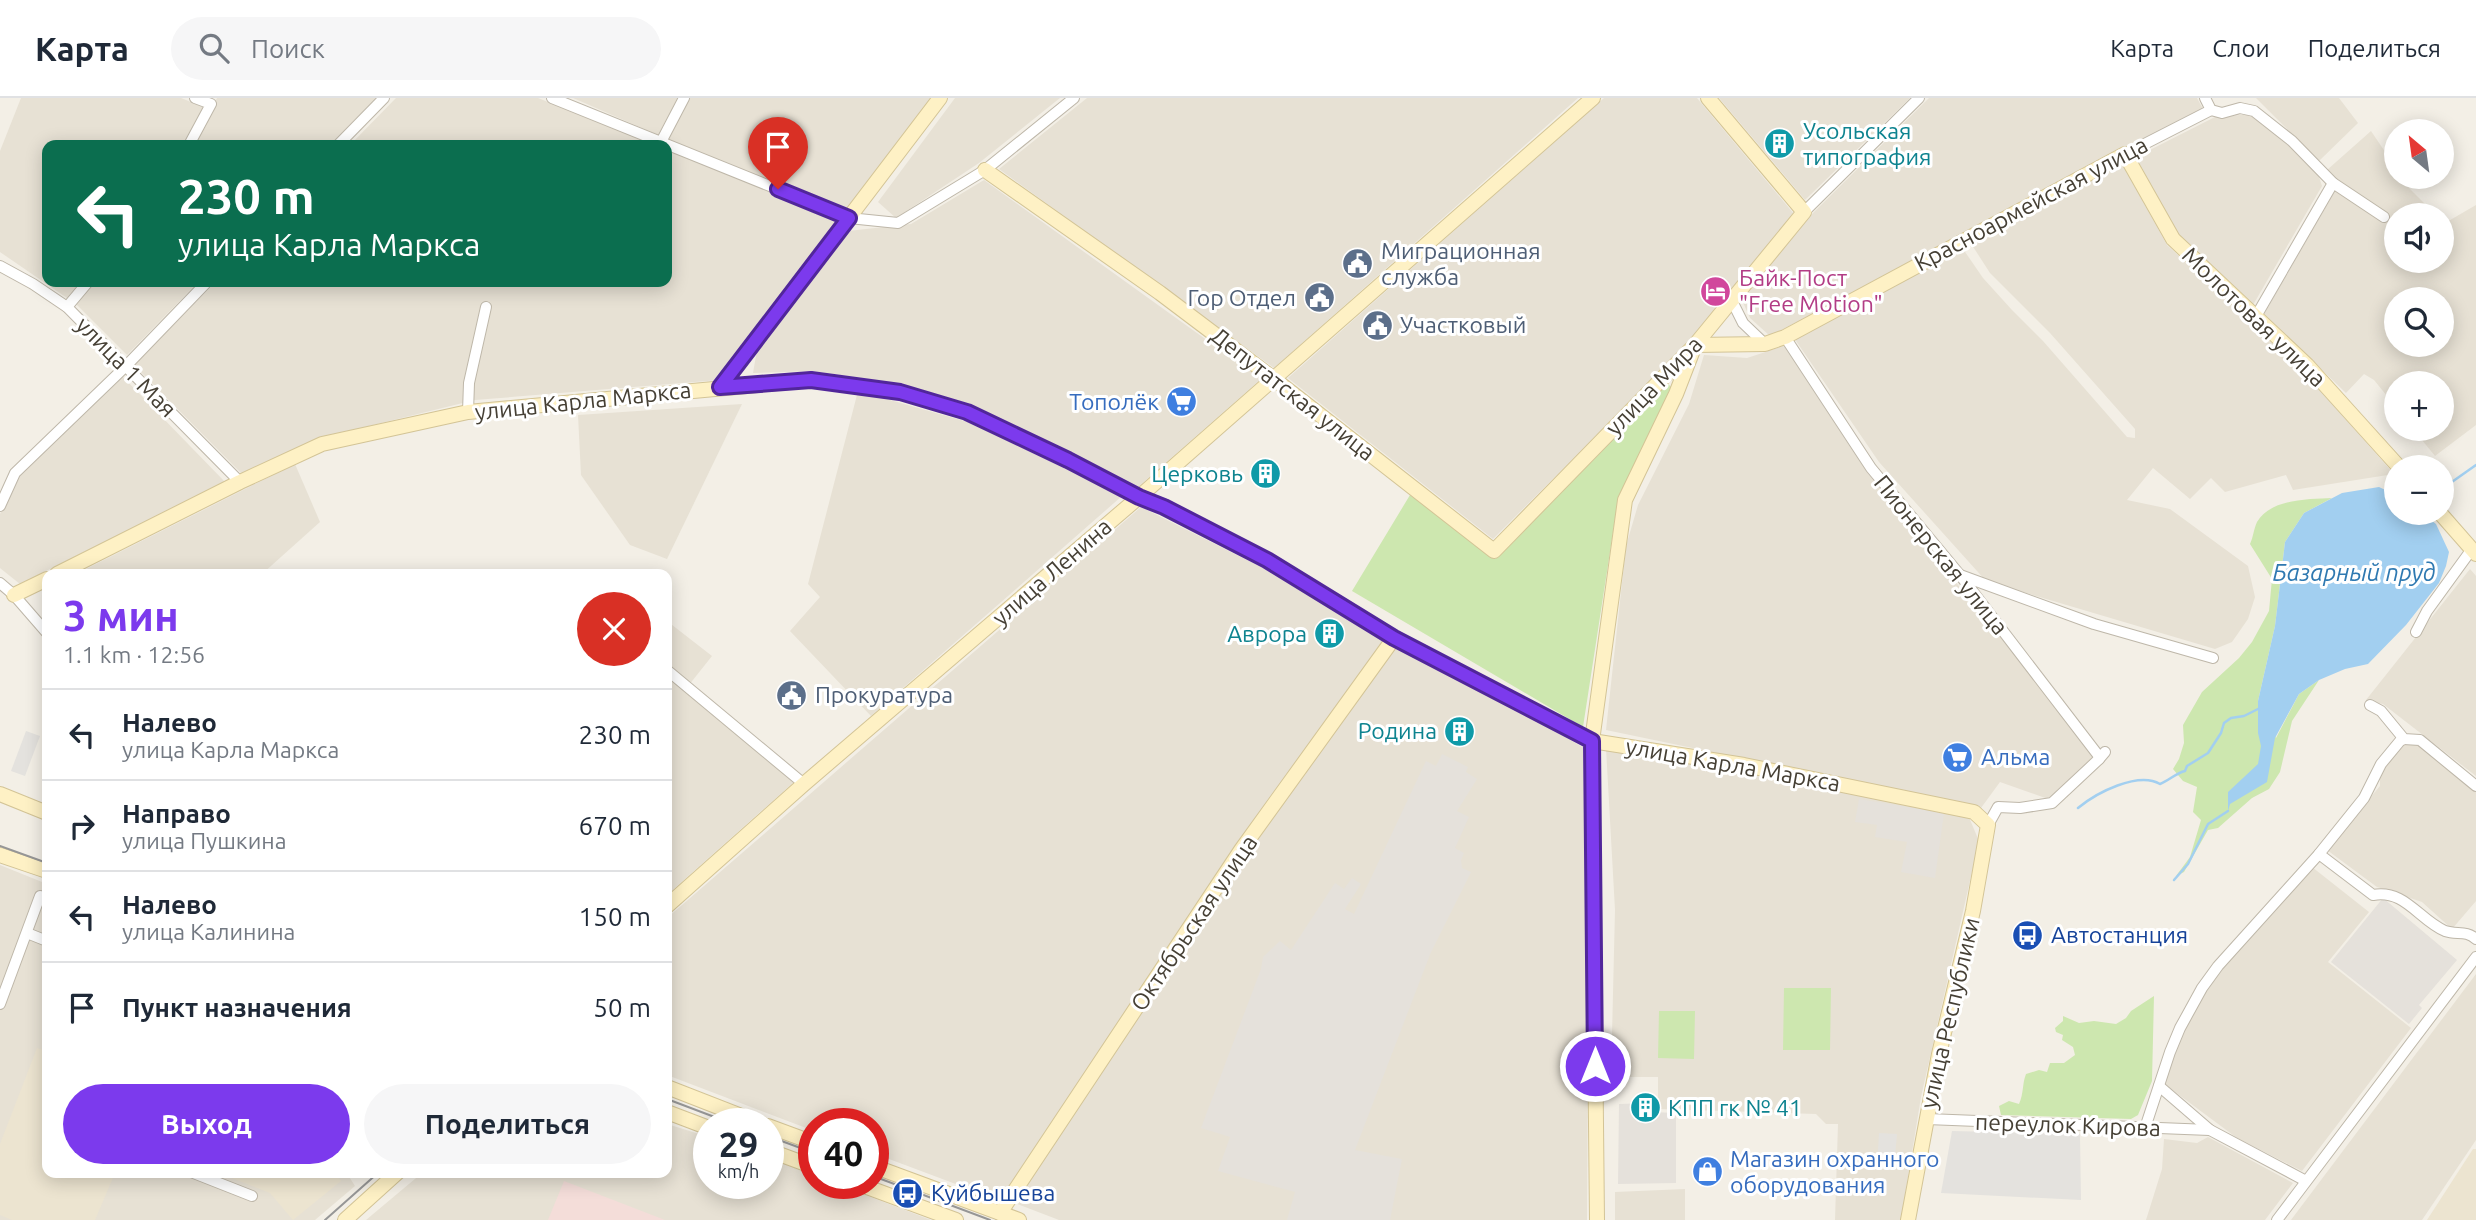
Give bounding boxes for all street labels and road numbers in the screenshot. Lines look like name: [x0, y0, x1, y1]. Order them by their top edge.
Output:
street label: Красноармейская улица: [1910, 131, 2151, 276]
street label: Молотовая улица: [2178, 242, 2331, 391]
street label: улица 1 Мая: [71, 312, 181, 422]
street label: Депутатская улица: [1207, 322, 1380, 465]
street label: улица Мира: [1600, 331, 1707, 440]
street label: улица Карла Маркса: [474, 377, 692, 424]
street label: Пионерская улица: [1870, 470, 2013, 639]
street label: улица Ленина: [987, 513, 1116, 630]
street label: улица Карла Маркса: [1624, 733, 1842, 796]
street label: Октябрьская улица: [1126, 830, 1262, 1015]
street label: улица Республики: [1915, 915, 1984, 1111]
street label: переулок Кирова: [1975, 1109, 2161, 1140]

